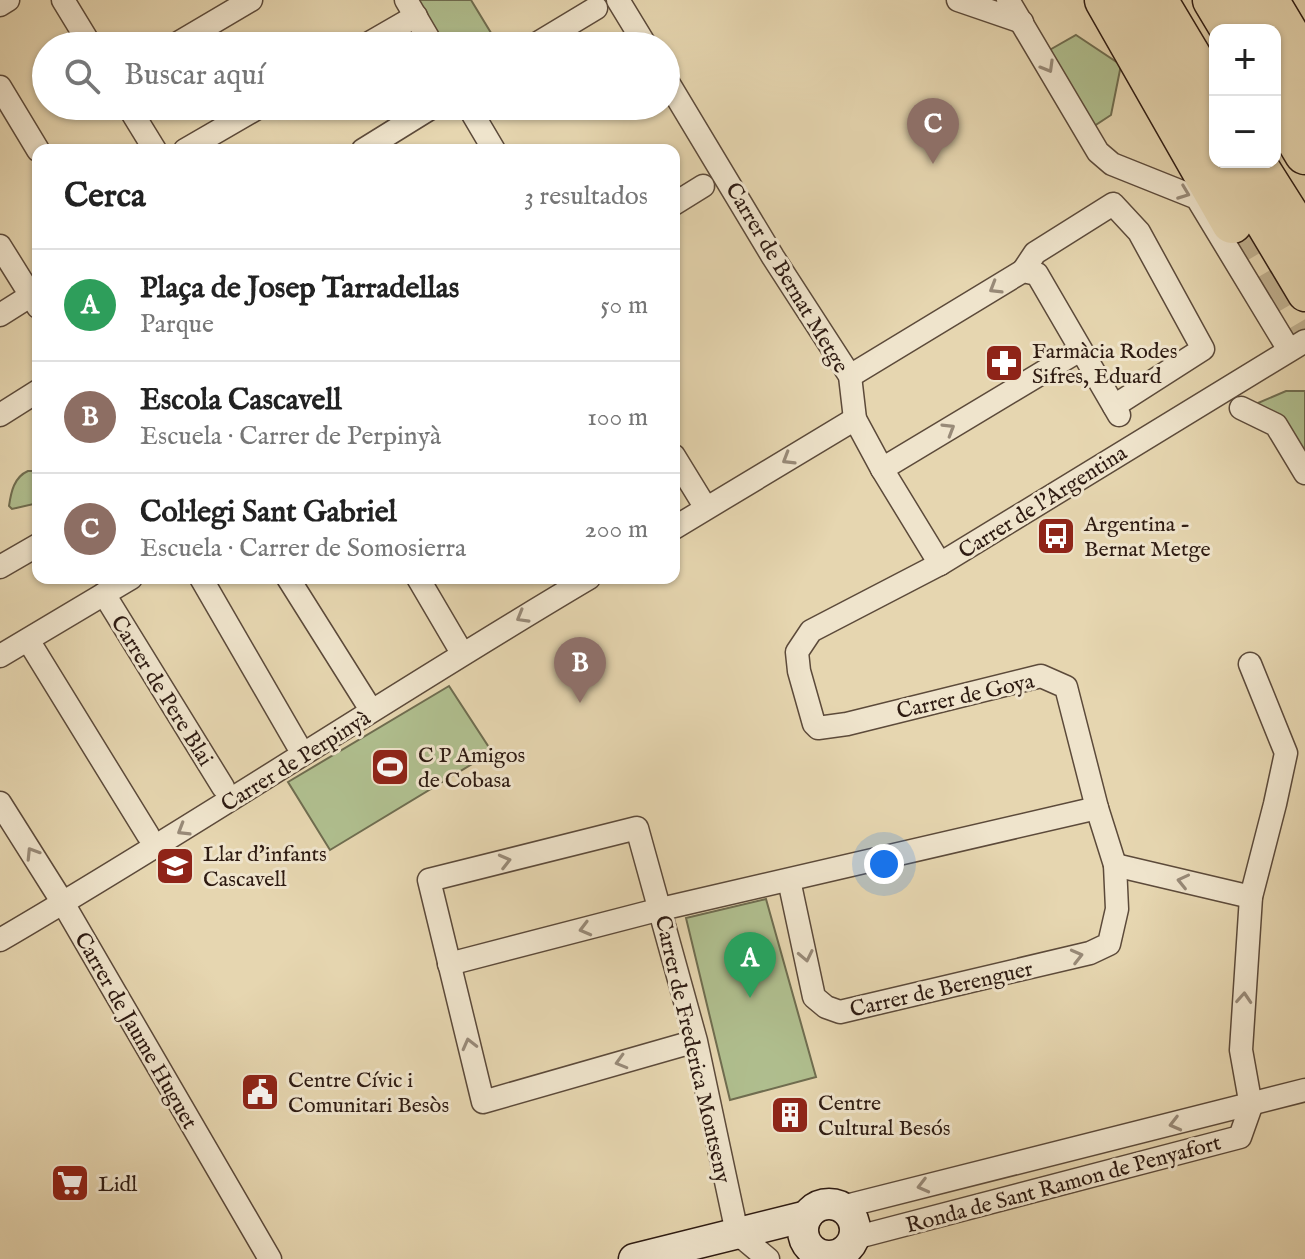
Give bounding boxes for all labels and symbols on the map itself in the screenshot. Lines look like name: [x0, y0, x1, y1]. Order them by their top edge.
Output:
one-way arrow: [1039, 58, 1054, 73]
pin: C: [907, 98, 959, 164]
street label: Carrer de Bernat Metge: [718, 178, 854, 378]
one-way arrow: [1176, 183, 1190, 200]
one-way arrow: [989, 278, 1004, 294]
place label: Farmàcia Rodes Sifres, Eduard: [1032, 338, 1177, 391]
pharmacy icon: Farmàcia Rodes Sifres, Eduard: [983, 342, 1025, 384]
one-way arrow: [940, 423, 955, 439]
street label: Carrer de l'Argentina: [954, 439, 1133, 566]
one-way arrow: [783, 450, 797, 465]
place label: Argentina - Bernat Metge: [1083, 511, 1211, 564]
bus stop icon: Argentina - Bernat Metge: [1035, 515, 1077, 557]
one-way arrow: [516, 608, 531, 623]
street label: Carrer de Pere Blai: [104, 611, 219, 772]
pin: B: [554, 637, 606, 703]
street label: Carrer de Goya: [894, 667, 1037, 726]
street label: Carrer de Perpinyà: [216, 704, 376, 819]
place label: C P Amigos de Cobasa: [418, 742, 525, 795]
sports icon: C P Amigos de Cobasa: [369, 746, 411, 788]
one-way arrow: [177, 820, 192, 835]
place label: Llar d'infants Cascavell: [203, 841, 327, 894]
your location: [864, 844, 904, 884]
school or university icon: Llar d'infants Cascavell: [154, 845, 196, 887]
one-way arrow: [26, 847, 41, 862]
one-way arrow: [497, 854, 511, 871]
one-way arrow: [1177, 874, 1190, 891]
street label: Carrer de Frederica Montseny: [648, 913, 737, 1186]
one-way arrow: [579, 919, 593, 936]
street label: Carrer de Jaume Huguet: [67, 927, 203, 1135]
pin: A: [724, 932, 776, 998]
one-way arrow: [1070, 948, 1084, 965]
one-way arrow: [797, 949, 814, 962]
street label: Carrer de Berenguer: [847, 955, 1036, 1025]
one-way arrow: [1235, 991, 1252, 1004]
one-way arrow: [461, 1038, 478, 1051]
one-way arrow: [614, 1053, 628, 1069]
place label: Centre Cívic i Comunitari Besòs: [288, 1067, 449, 1120]
public building icon: Centre Cívic i Comunitari Besòs: [239, 1071, 281, 1113]
place label: Centre Cultural Besós: [818, 1090, 951, 1143]
building icon: Centre Cultural Besós: [769, 1094, 811, 1136]
one-way arrow: [1169, 1115, 1183, 1132]
street label: Ronda de Sant Ramon de Penyafort: [903, 1129, 1225, 1241]
supermarket icon: Lidl: [49, 1162, 91, 1204]
place label: Lidl: [98, 1171, 137, 1199]
one-way arrow: [916, 1177, 930, 1194]

